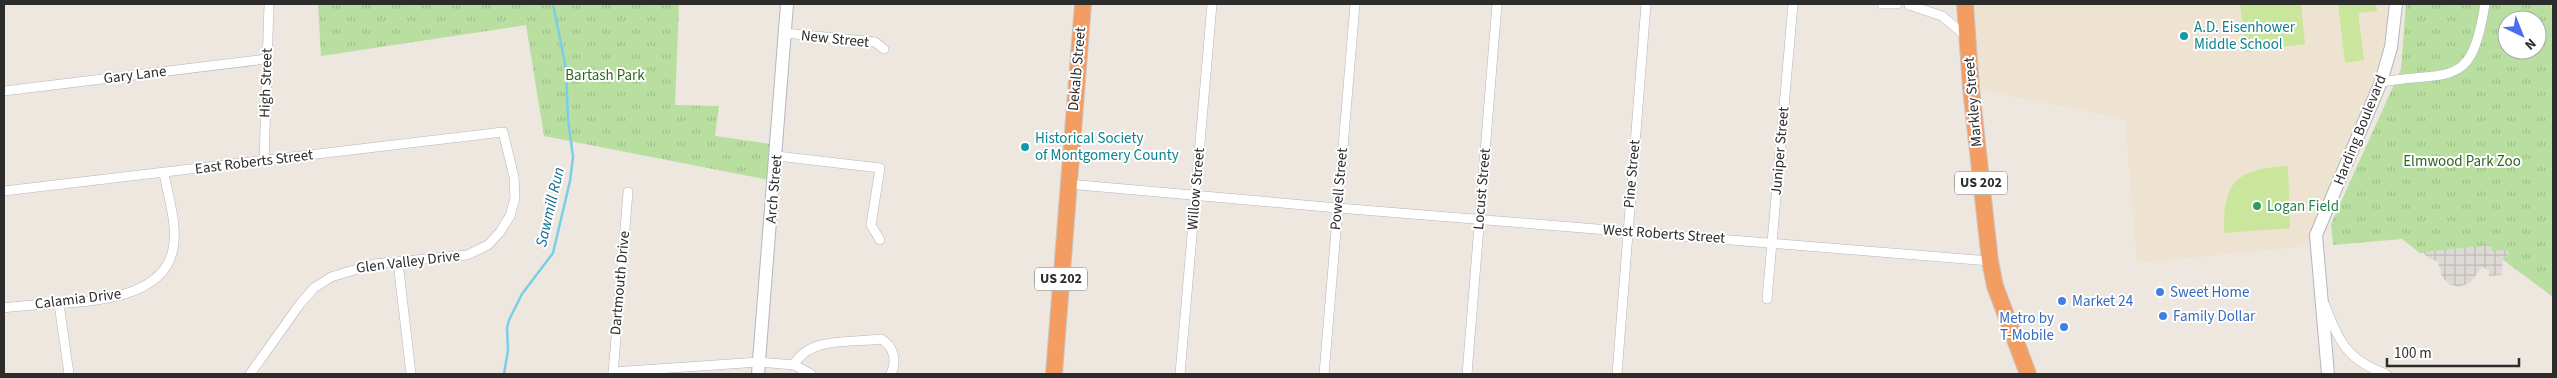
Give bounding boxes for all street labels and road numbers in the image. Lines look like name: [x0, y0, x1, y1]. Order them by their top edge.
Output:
street label: New Street: [800, 25, 870, 53]
street label: Dekalb Street: [1063, 26, 1091, 112]
street label: High Street: [254, 48, 278, 118]
street label: Markley Street: [1959, 56, 1987, 148]
street label: Gary Lane: [103, 61, 167, 89]
street label: Harding Boulevard: [2328, 72, 2392, 188]
street label: Juniper Street: [1766, 106, 1794, 196]
street label: Pine Street: [1619, 139, 1645, 209]
street label: East Roberts Street: [194, 144, 314, 180]
street label: Willow Street: [1182, 147, 1210, 231]
street label: Powell Street: [1325, 147, 1353, 231]
street label: Locust Street: [1468, 147, 1496, 231]
street label: Arch Street: [761, 154, 787, 224]
road number: US 202: [1955, 172, 2007, 194]
street label: West Roberts Street: [1602, 219, 1726, 249]
street label: Dartmouth Drive: [605, 230, 635, 336]
street label: Glen Valley Drive: [355, 245, 461, 279]
road number: US 202: [1035, 268, 1087, 290]
street label: Calamia Drive: [34, 283, 122, 315]

